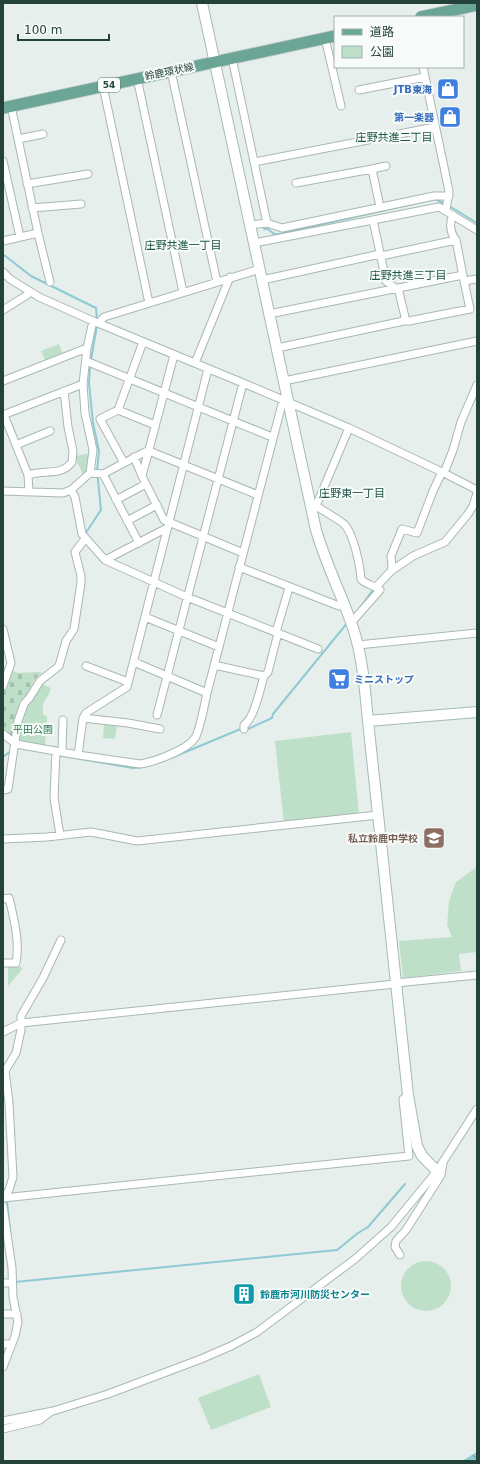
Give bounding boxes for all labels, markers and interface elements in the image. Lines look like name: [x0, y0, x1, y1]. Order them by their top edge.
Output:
scale bar: [18, 16, 109, 42]
legend: [334, 16, 464, 68]
text: 100 m: [24, 23, 62, 37]
text: 道路: [370, 25, 394, 39]
text: 公園: [370, 45, 394, 59]
street label: 鈴鹿環状線: [144, 61, 195, 82]
shop icon: JTB東海: [435, 76, 461, 102]
road number: 54: [98, 78, 120, 92]
place label: JTB東海: [393, 84, 432, 95]
shop icon: 第一楽器: [437, 104, 463, 130]
place label: 第一楽器: [394, 112, 435, 123]
district label: 庄野共進二丁目: [356, 131, 433, 144]
district label: 庄野共進一丁目: [145, 239, 222, 252]
district label: 庄野共進三丁目: [370, 269, 447, 282]
district label: 庄野東一丁目: [319, 487, 385, 500]
supermarket icon: ミニストップ: [326, 666, 352, 692]
place label: ミニストップ: [354, 674, 414, 685]
park label: 平田公園: [13, 724, 53, 735]
school or university icon: 私立鈴鹿中学校: [421, 825, 447, 851]
place label: 私立鈴鹿中学校: [348, 833, 418, 844]
building icon: 鈴鹿市河川防災センター: [231, 1281, 257, 1307]
place label: 鈴鹿市河川防災センター: [260, 1289, 370, 1300]

